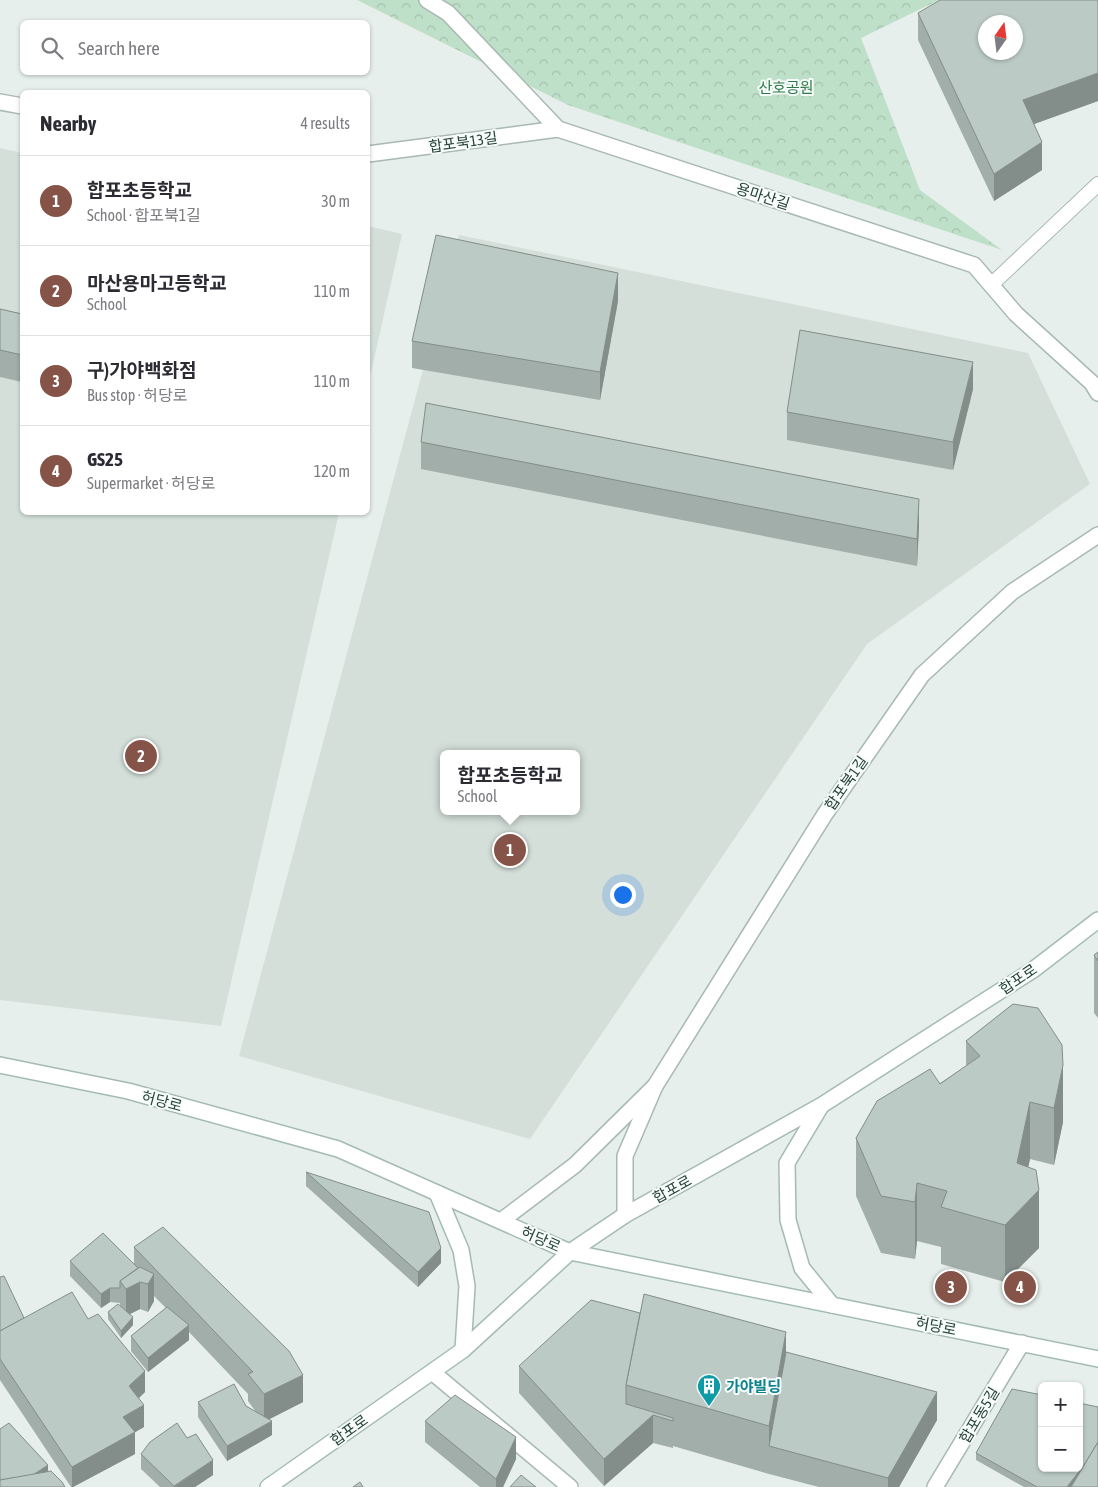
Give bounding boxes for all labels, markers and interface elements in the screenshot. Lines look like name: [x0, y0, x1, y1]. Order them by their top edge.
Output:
north arrow: [978, 15, 1023, 60]
search box: [20, 20, 370, 75]
icon: search: [38, 34, 66, 62]
text: Search here: [78, 37, 160, 59]
park label: 산호공원: [758, 79, 814, 96]
text: Nearby: [40, 111, 96, 135]
text: 4 results: [300, 114, 350, 132]
street label: 합포북13길: [427, 129, 499, 155]
text: 합포초등학교: [87, 179, 192, 201]
street label: 용마산길: [734, 179, 792, 213]
text: 1: [52, 192, 60, 210]
text: 30 m: [321, 192, 350, 210]
text: School · 합포북1길: [87, 206, 201, 224]
text: 마산용마고등학교: [87, 272, 227, 294]
text: 2: [52, 282, 60, 300]
text: 110 m: [314, 282, 350, 300]
text: School: [87, 295, 127, 313]
text: 구)가야백화점: [87, 359, 196, 381]
text: 3: [52, 372, 60, 390]
text: 110 m: [314, 372, 350, 390]
text: Bus stop · 허당로: [87, 386, 187, 404]
text: GS25: [87, 448, 123, 470]
text: 4: [52, 462, 60, 480]
text: 120 m: [314, 462, 350, 480]
text: Supermarket · 허당로: [87, 474, 215, 492]
pin: 2: [125, 737, 157, 775]
popup: [440, 750, 580, 815]
street label: 합포북1길: [821, 753, 871, 813]
text: 합포초등학교: [458, 764, 562, 786]
text: School: [458, 787, 497, 805]
pin: 1: [494, 831, 526, 869]
your location: [610, 882, 636, 908]
street label: 합포로: [996, 960, 1040, 998]
street label: 허당로: [140, 1087, 184, 1115]
street label: 합포로: [650, 1172, 694, 1206]
street label: 허당로: [519, 1223, 563, 1255]
pin: 3: [935, 1268, 967, 1306]
pin: 4: [1004, 1268, 1036, 1306]
street label: 허당로: [914, 1314, 958, 1338]
building icon: 가야빌딩: [696, 1373, 722, 1407]
place label: 가야빌딩: [726, 1378, 781, 1395]
map controls: [1038, 1382, 1083, 1472]
button: +: [1038, 1382, 1083, 1427]
street label: 합포동5길: [956, 1384, 1002, 1446]
street label: 합포로: [327, 1411, 371, 1449]
button: −: [1038, 1427, 1083, 1472]

